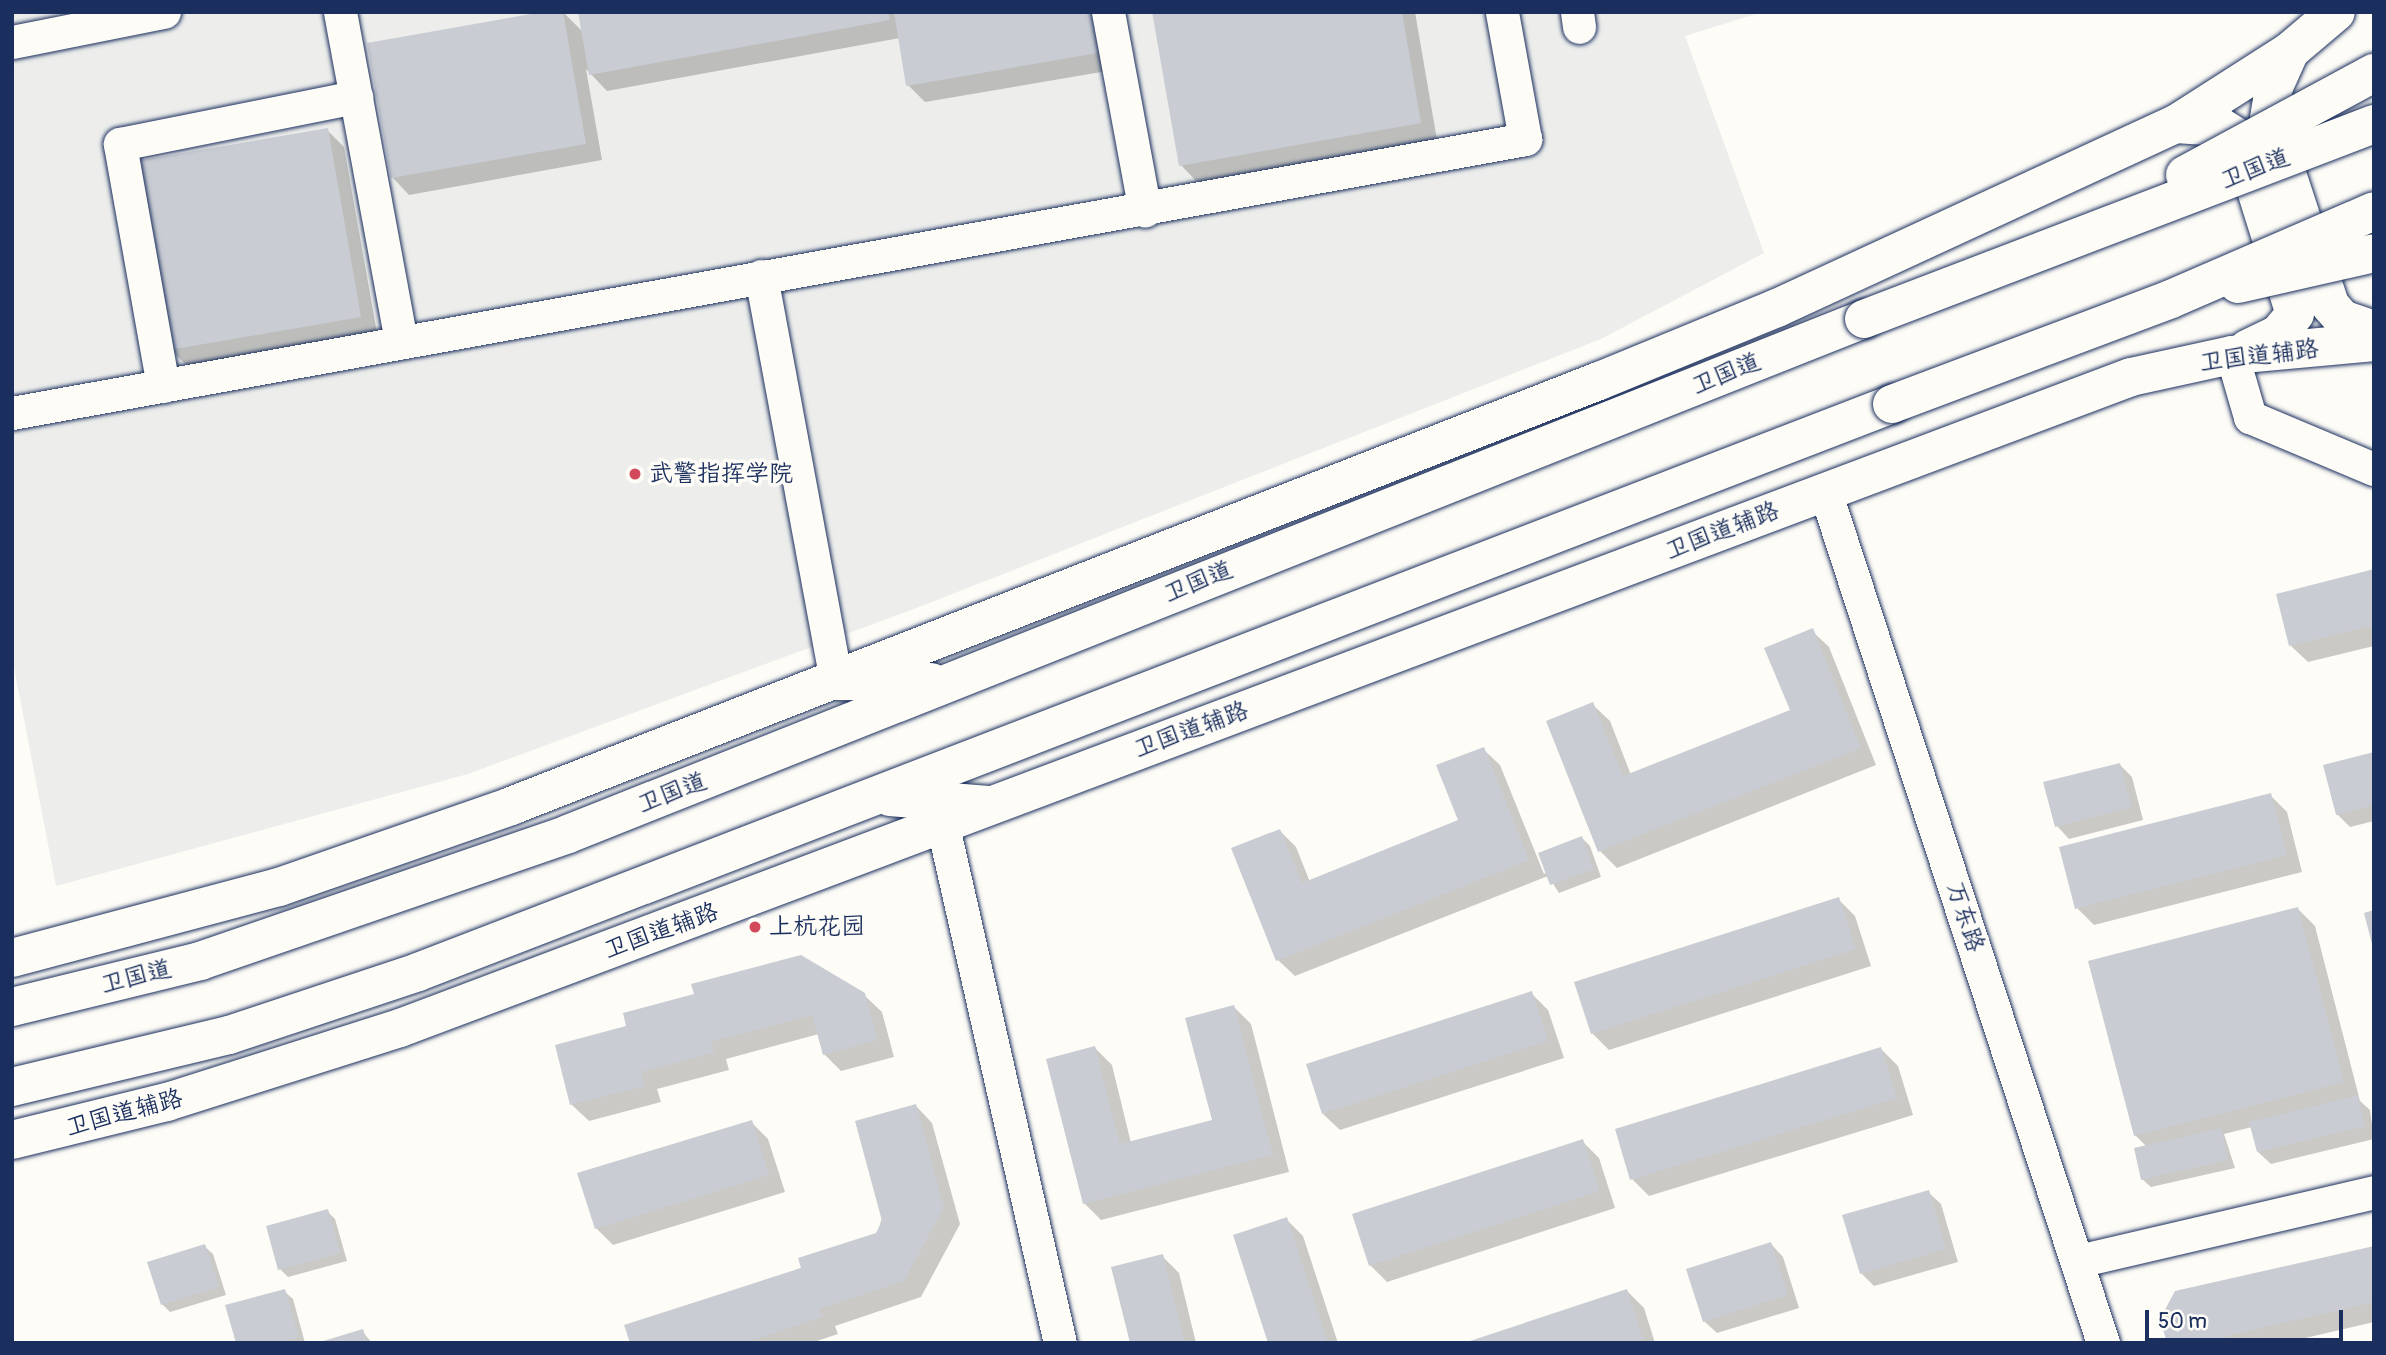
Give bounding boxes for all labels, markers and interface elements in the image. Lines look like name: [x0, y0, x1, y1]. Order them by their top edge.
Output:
street label: 卫国道: [2216, 143, 2294, 195]
street label: 卫国道辅路: [2198, 334, 2320, 378]
street label: 卫国道: [1687, 347, 1765, 401]
place label: 武警指挥学院: [649, 460, 793, 488]
marker: 武警指挥学院: [627, 466, 643, 482]
street label: 卫国道辅路: [1661, 496, 1783, 566]
street label: 卫国道: [1159, 555, 1237, 609]
street label: 卫国道辅路: [1130, 696, 1252, 764]
street label: 卫国道: [633, 767, 711, 819]
street label: 万东路: [1940, 878, 1990, 956]
street label: 卫国道辅路: [600, 897, 722, 965]
place label: 上杭花园: [769, 913, 865, 941]
marker: 上杭花园: [747, 919, 763, 935]
street label: 卫国道: [98, 954, 174, 1000]
street label: 卫国道辅路: [62, 1084, 186, 1142]
scale bar: [2148, 1296, 2346, 1340]
text: 50 m: [2158, 1308, 2207, 1335]

